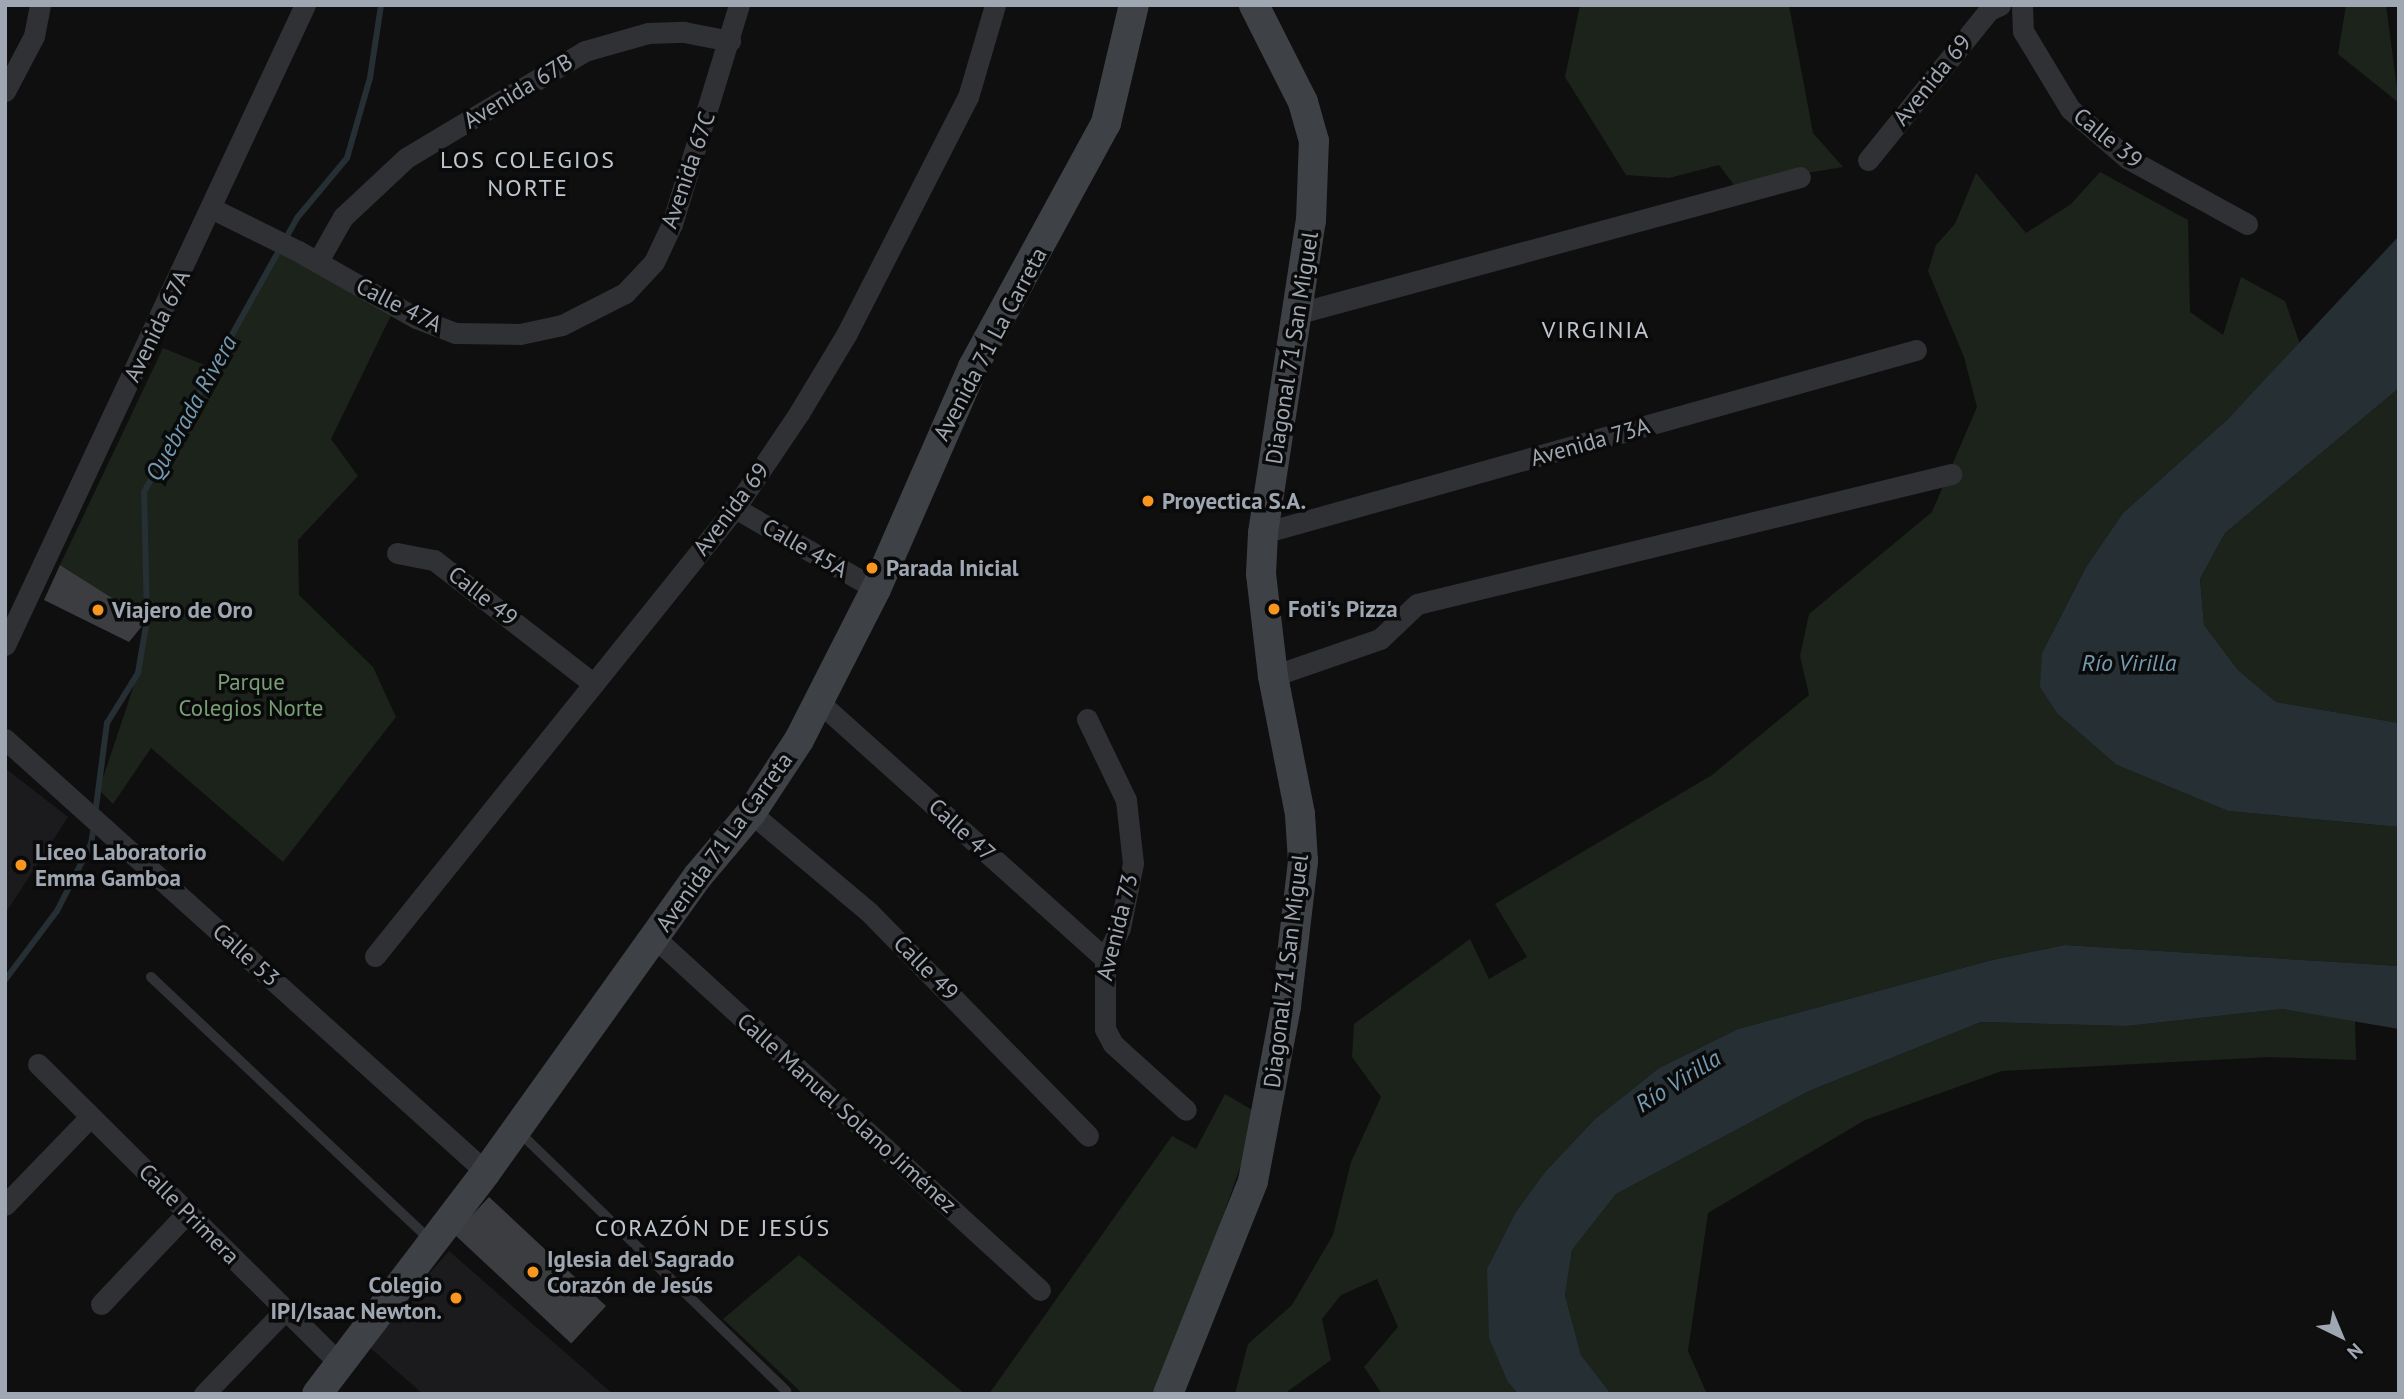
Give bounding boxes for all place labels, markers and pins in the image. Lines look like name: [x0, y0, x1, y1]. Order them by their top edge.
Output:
place label: Proyectica S.A.: [1162, 487, 1306, 515]
marker: Proyectica S.A.: [1140, 493, 1156, 509]
place label: Parada Inicial: [886, 554, 1019, 582]
marker: Parada Inicial: [864, 560, 880, 576]
place label: Foti's Pizza: [1288, 595, 1398, 623]
place label: Viajero de Oro: [112, 596, 253, 624]
marker: Foti's Pizza: [1266, 601, 1282, 617]
marker: Viajero de Oro: [90, 602, 106, 618]
place label: Liceo Laboratorio Emma Gamboa: [35, 838, 207, 892]
marker: Liceo Laboratorio Emma Gamboa: [13, 857, 29, 873]
place label: Iglesia del Sagrado Corazón de Jesús: [547, 1245, 734, 1299]
marker: Iglesia del Sagrado Corazón de Jesús: [525, 1264, 541, 1280]
place label: Colegio IPI/Isaac Newton.: [270, 1271, 442, 1325]
marker: Colegio IPI/Isaac Newton.: [448, 1290, 464, 1306]

